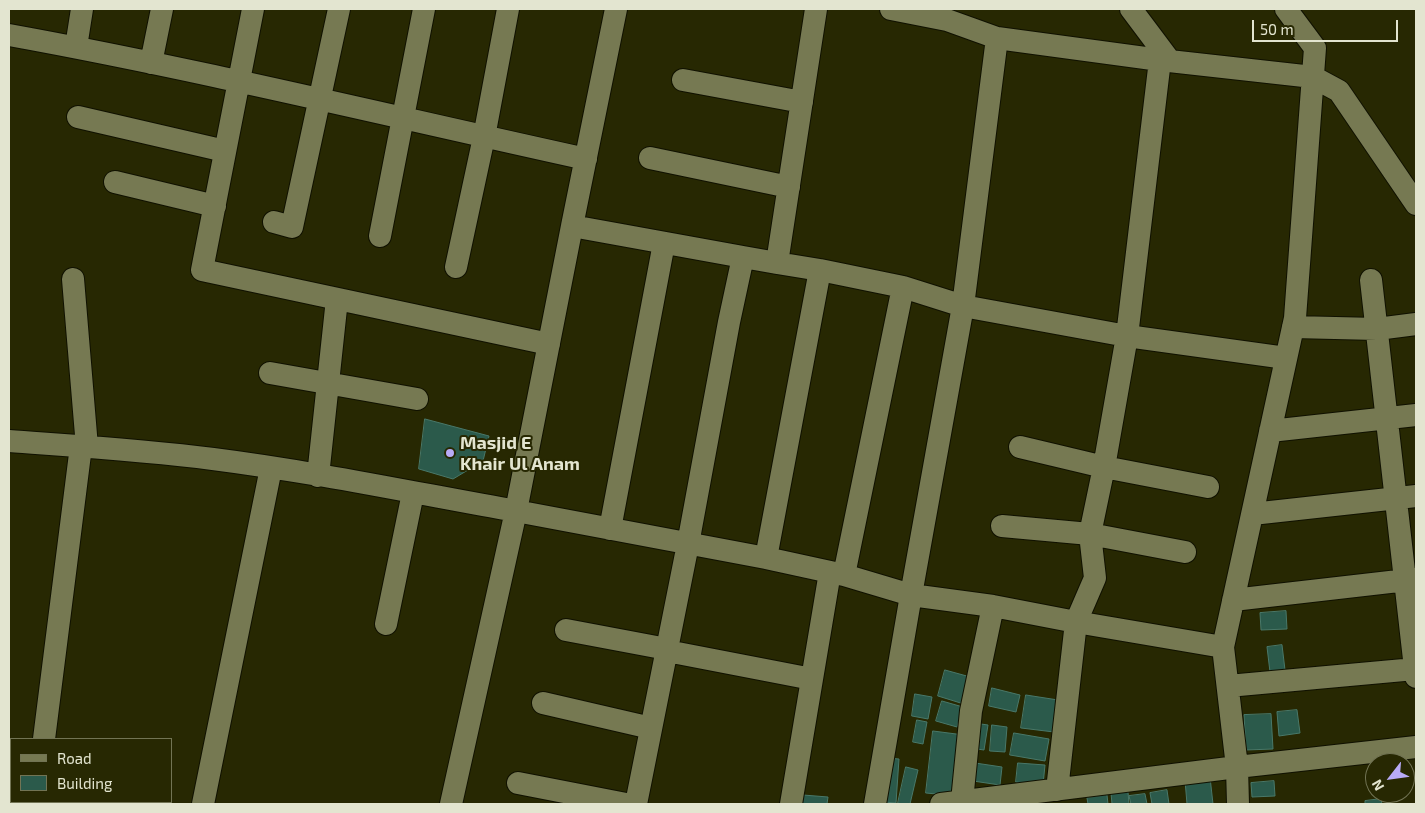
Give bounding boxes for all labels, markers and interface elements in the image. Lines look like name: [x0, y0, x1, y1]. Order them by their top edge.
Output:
scale bar: [1255, 10, 1401, 42]
text: 50 m: [1260, 20, 1294, 38]
place label: Masjid E Khair Ul Anam: [460, 432, 580, 474]
marker: Masjid E Khair Ul Anam: [444, 447, 456, 459]
legend: [10, 738, 172, 803]
text: Road: [57, 749, 92, 767]
north arrow: [1365, 753, 1415, 803]
text: Building: [57, 774, 112, 792]
text: N: [1368, 777, 1387, 794]

